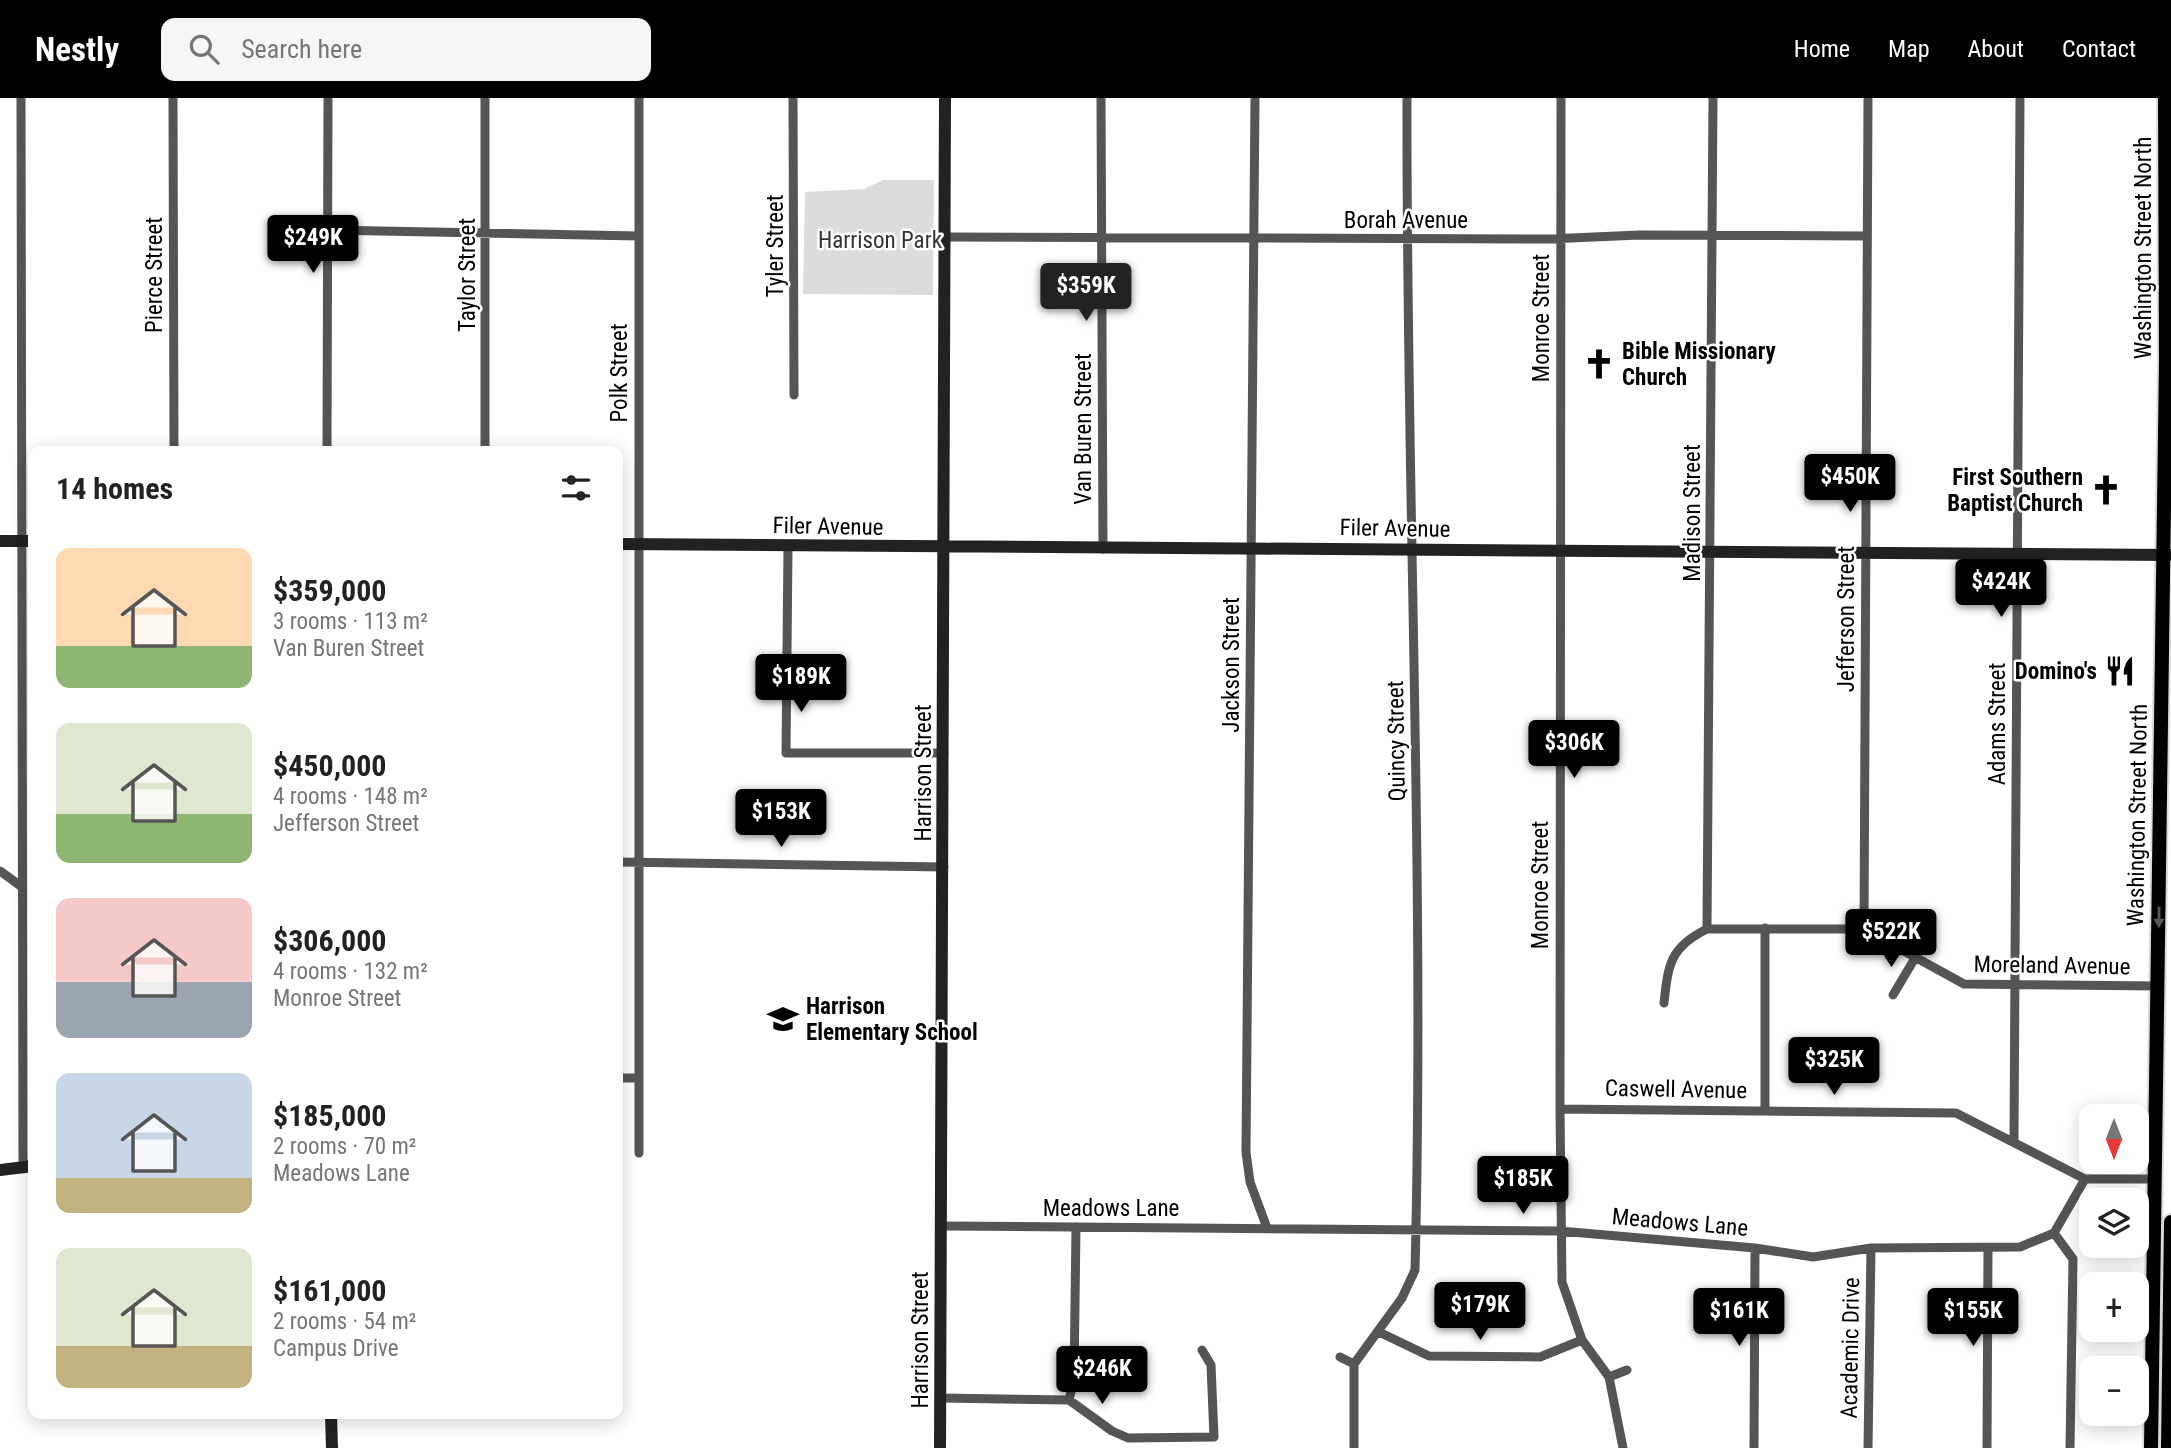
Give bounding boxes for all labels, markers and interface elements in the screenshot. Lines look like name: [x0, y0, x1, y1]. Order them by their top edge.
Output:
search box: [161, 18, 651, 81]
text: Nestly: [35, 30, 119, 69]
icon: search: [185, 30, 223, 68]
text: Search here: [241, 34, 362, 64]
text: Home: [1794, 35, 1850, 63]
text: Map: [1888, 35, 1930, 63]
text: About: [1968, 35, 2024, 63]
text: Contact: [2062, 35, 2136, 63]
street label: Washington Street North: [2130, 137, 2157, 359]
street label: Tyler Street: [762, 195, 789, 297]
street label: Borah Avenue: [1344, 207, 1468, 234]
pin: $249K: [264, 216, 362, 275]
street label: Pierce Street: [141, 217, 168, 333]
street label: Taylor Street: [454, 218, 481, 332]
text: $249K: [283, 224, 343, 251]
park label: Harrison Park: [818, 227, 943, 254]
street label: Monroe Street: [1528, 254, 1555, 382]
pin: $359K: [1037, 264, 1135, 323]
text: $359K: [1056, 272, 1116, 299]
street label: Polk Street: [606, 324, 633, 422]
place label: Bible Missionary Church: [1622, 338, 1777, 391]
church icon: Bible Missionary Church: [1582, 347, 1616, 381]
street label: Van Buren Street: [1070, 353, 1097, 505]
street label: Madison Street: [1679, 444, 1706, 582]
pin: $450K: [1801, 454, 1899, 514]
text: $450K: [1820, 463, 1880, 490]
place label: First Southern Baptist Church: [1947, 464, 2083, 517]
icon: filters: [557, 469, 595, 507]
text: 14 homes: [56, 471, 173, 506]
church icon: First Southern Baptist Church: [2089, 473, 2123, 507]
street label: Filer Avenue: [772, 512, 884, 541]
street label: Filer Avenue: [1339, 514, 1451, 543]
street label: Jefferson Street: [1833, 546, 1860, 692]
pin: $424K: [1952, 560, 2050, 619]
text: $424K: [1971, 568, 2031, 595]
text: $359,000: [273, 573, 386, 608]
icon: home: [112, 576, 196, 660]
street label: Jackson Street: [1218, 597, 1245, 733]
text: 3 rooms · 113 m²: [273, 608, 428, 635]
text: Van Buren Street: [273, 635, 424, 662]
pin: $189K: [752, 654, 850, 714]
restaurant icon: Domino's: [2103, 654, 2137, 688]
place label: Domino's: [2015, 658, 2097, 685]
text: $189K: [771, 663, 831, 690]
street label: Adams Street: [1984, 663, 2011, 785]
street label: Quincy Street: [1382, 680, 1411, 802]
street label: Washington Street North: [2122, 704, 2153, 926]
street label: Harrison Street: [910, 705, 937, 841]
pin: $306K: [1525, 720, 1623, 780]
text: $306K: [1544, 729, 1604, 756]
text: $450,000: [273, 748, 386, 783]
icon: home: [112, 751, 196, 835]
text: 4 rooms · 148 m²: [273, 783, 428, 810]
pin: $153K: [732, 790, 830, 849]
text: $153K: [751, 798, 811, 825]
text: Jefferson Street: [273, 810, 419, 837]
street label: Monroe Street: [1527, 821, 1554, 949]
one-way arrow: [2153, 906, 2164, 928]
pin: $522K: [1842, 910, 1940, 969]
text: $522K: [1861, 918, 1921, 945]
text: $306,000: [273, 923, 386, 958]
icon: home: [112, 926, 196, 1010]
street label: Moreland Avenue: [1973, 951, 2131, 980]
text: 4 rooms · 132 m²: [273, 958, 428, 985]
text: Monroe Street: [273, 985, 401, 1012]
place label: Harrison Elementary School: [806, 993, 978, 1046]
school or university icon: Harrison Elementary School: [766, 1002, 800, 1036]
pin: $325K: [1785, 1038, 1883, 1097]
text: $325K: [1804, 1046, 1864, 1073]
street label: Caswell Avenue: [1605, 1075, 1747, 1104]
text: $185,000: [273, 1098, 386, 1133]
icon: home: [112, 1101, 196, 1185]
north arrow: [2079, 1104, 2149, 1174]
map controls: [2079, 1104, 2149, 1426]
text: 2 rooms · 70 m²: [273, 1133, 416, 1160]
pin: $185K: [1474, 1156, 1572, 1216]
text: Meadows Lane: [273, 1160, 410, 1187]
text: $185K: [1493, 1165, 1553, 1192]
button: layers: [2079, 1188, 2149, 1258]
street label: Meadows Lane: [1043, 1195, 1179, 1222]
street label: Meadows Lane: [1611, 1203, 1749, 1242]
street label: Harrison Street: [907, 1272, 934, 1408]
button: +: [2079, 1272, 2149, 1342]
text: $161,000: [273, 1273, 386, 1308]
icon: home: [112, 1276, 196, 1360]
street label: Academic Drive: [1836, 1277, 1865, 1419]
pin: $179K: [1431, 1282, 1529, 1342]
pin: $161K: [1690, 1288, 1788, 1348]
pin: $155K: [1924, 1288, 2022, 1348]
text: $179K: [1450, 1291, 1510, 1318]
text: $161K: [1709, 1297, 1769, 1324]
text: $155K: [1943, 1297, 2003, 1324]
text: 2 rooms · 54 m²: [273, 1308, 416, 1335]
text: Campus Drive: [273, 1335, 399, 1362]
pin: $246K: [1053, 1346, 1151, 1406]
text: $246K: [1072, 1355, 1132, 1382]
button: −: [2079, 1356, 2149, 1426]

